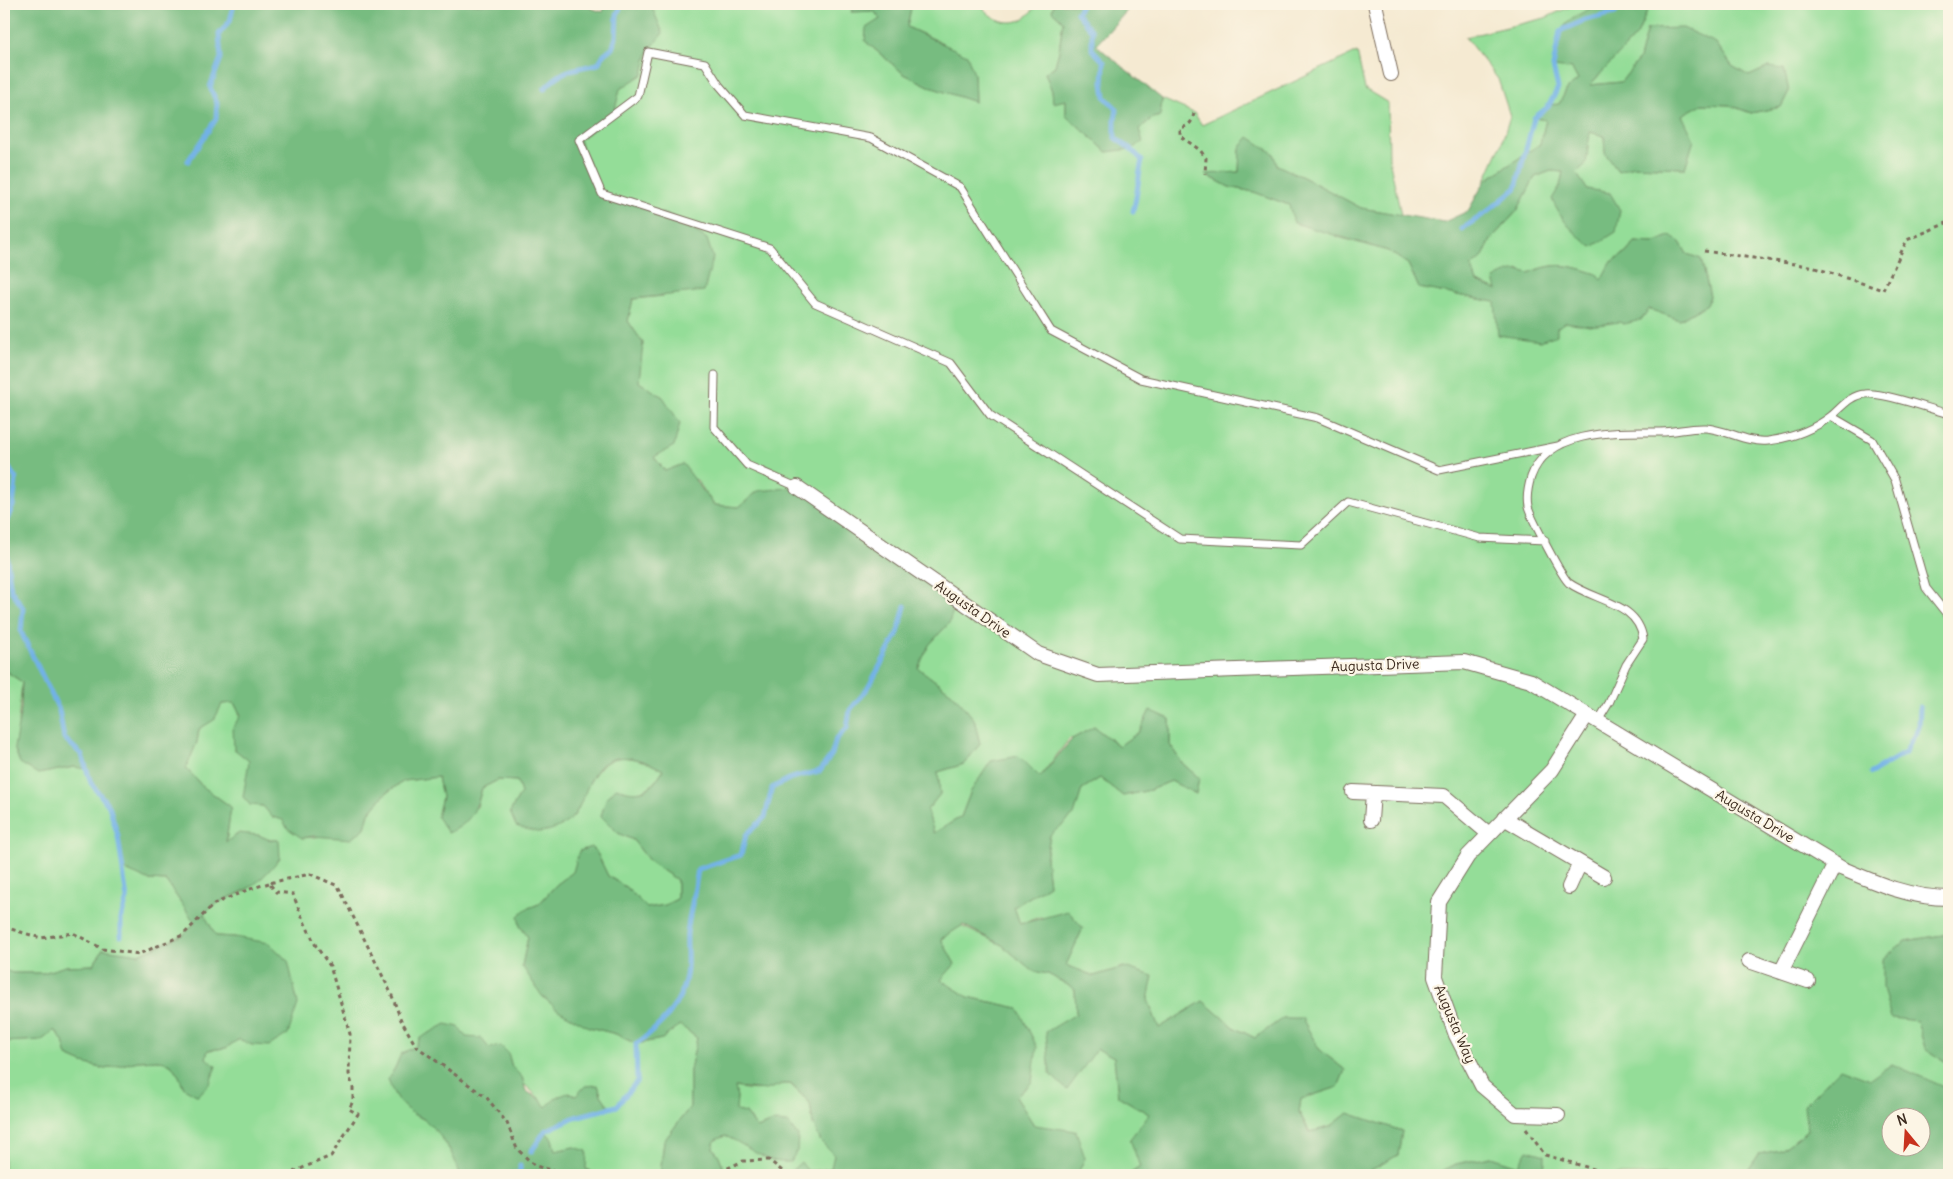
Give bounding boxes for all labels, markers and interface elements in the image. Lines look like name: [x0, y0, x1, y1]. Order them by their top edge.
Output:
street label: Augusta Drive: [932, 576, 1014, 642]
street label: Augusta Drive: [1330, 654, 1420, 676]
street label: Augusta Drive: [1712, 785, 1798, 847]
street label: Augusta Way: [1430, 982, 1480, 1066]
north arrow: [1880, 1106, 1930, 1156]
text: N: [1895, 1110, 1909, 1130]

